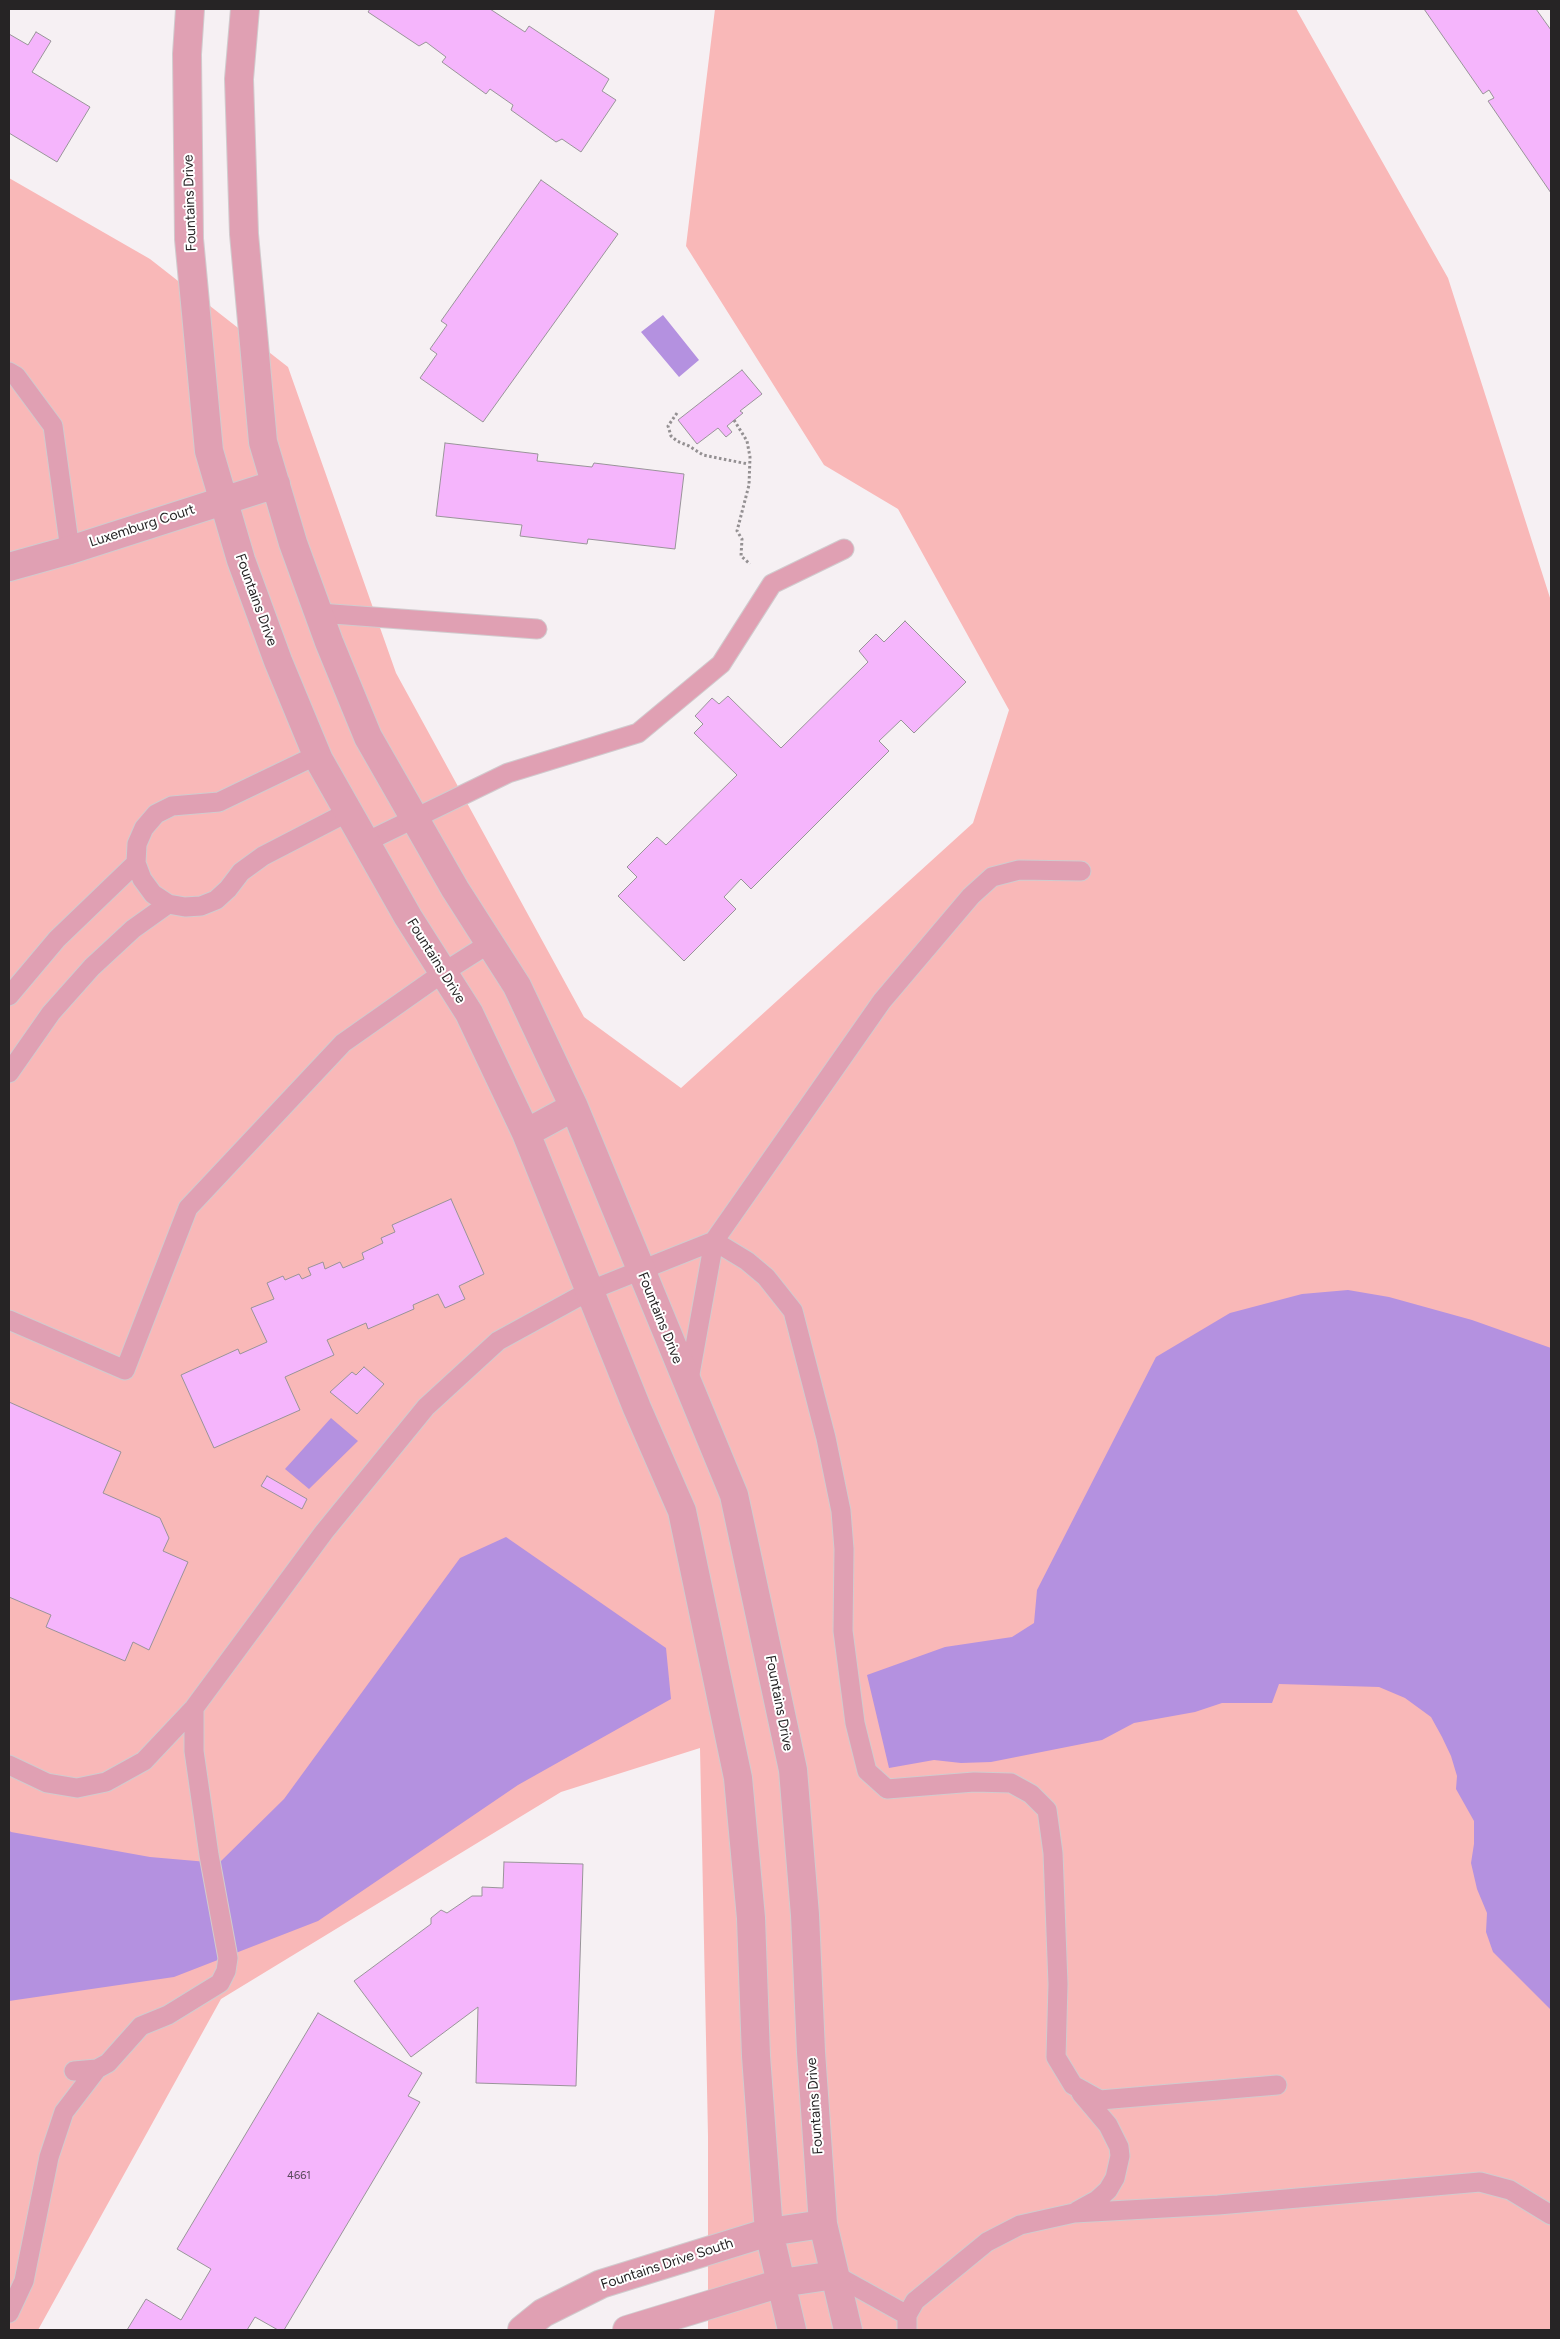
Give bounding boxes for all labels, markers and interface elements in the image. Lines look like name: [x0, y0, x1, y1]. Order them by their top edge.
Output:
street label: Fountains Drive: [180, 154, 200, 252]
street label: Luxemburg Court: [87, 501, 197, 551]
street label: Fountains Drive: [232, 552, 280, 648]
street label: Fountains Drive: [403, 915, 469, 1007]
street label: Fountains Drive: [634, 1270, 686, 1366]
street label: Fountains Drive: [761, 1654, 797, 1752]
street label: Fountains Drive: [803, 2057, 827, 2155]
house number: 4661: [287, 2169, 311, 2183]
street label: Fountains Drive South: [599, 2235, 735, 2293]

